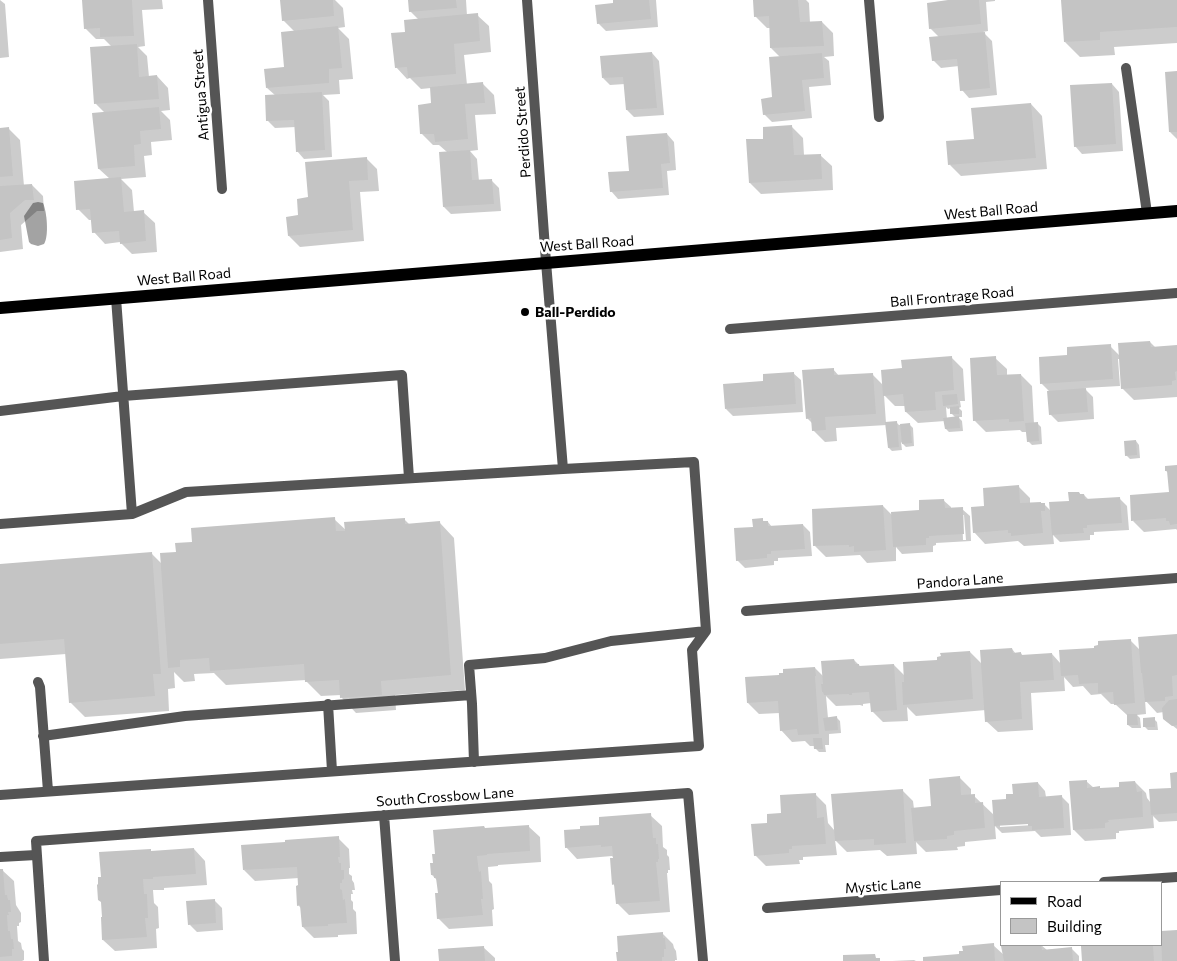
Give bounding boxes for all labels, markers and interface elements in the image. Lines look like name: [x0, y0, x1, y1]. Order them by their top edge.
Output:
street label: Antigua Street: [189, 49, 213, 141]
street label: Perdido Street: [511, 86, 535, 178]
street label: West Ball Road: [943, 199, 1039, 223]
street label: West Ball Road: [539, 232, 635, 256]
street label: West Ball Road: [136, 265, 232, 289]
street label: Ball Frontrage Road: [889, 283, 1015, 311]
place label: Ball-Perdido: [535, 304, 616, 320]
marker: Ball-Perdido: [519, 306, 531, 318]
street label: Pandora Lane: [916, 570, 1004, 592]
street label: South Crossbow Lane: [376, 784, 514, 810]
street label: Mystic Lane: [844, 875, 922, 897]
legend: [1000, 881, 1162, 946]
text: Road: [1047, 892, 1082, 910]
text: Building: [1047, 917, 1102, 935]

